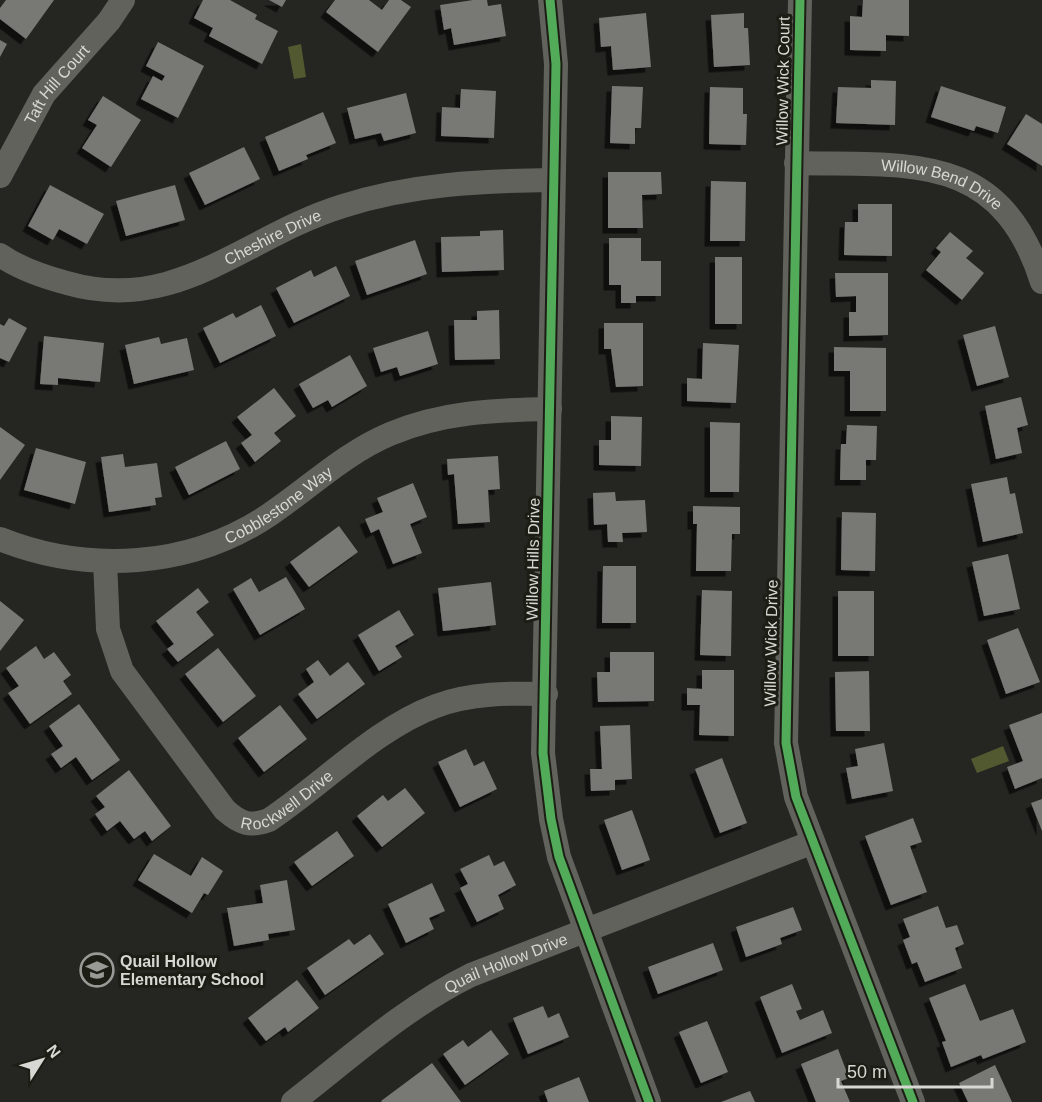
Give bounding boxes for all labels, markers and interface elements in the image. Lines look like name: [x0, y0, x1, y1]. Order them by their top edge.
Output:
street label: Willow Wick Court: [773, 16, 793, 146]
street label: Taft Hill Court: [21, 41, 93, 127]
street label: Willow Bend Drive: [881, 156, 1006, 213]
street label: Cheshire Drive: [221, 206, 324, 268]
street label: Cobblestone Way: [222, 463, 335, 546]
street label: Willow Hills Drive: [523, 497, 543, 620]
street label: Willow Wick Drive: [761, 579, 781, 707]
street label: Rockwell Drive: [239, 767, 336, 833]
street label: Quail Hollow Drive: [441, 930, 570, 996]
school or university icon: Quail Hollow Elementary School: [79, 952, 115, 988]
place label: Quail Hollow Elementary School: [120, 953, 264, 988]
north arrow: [12, 1030, 72, 1090]
text: N: [43, 1042, 64, 1061]
scale bar: [838, 1051, 992, 1089]
text: 50 m: [847, 1062, 887, 1082]

